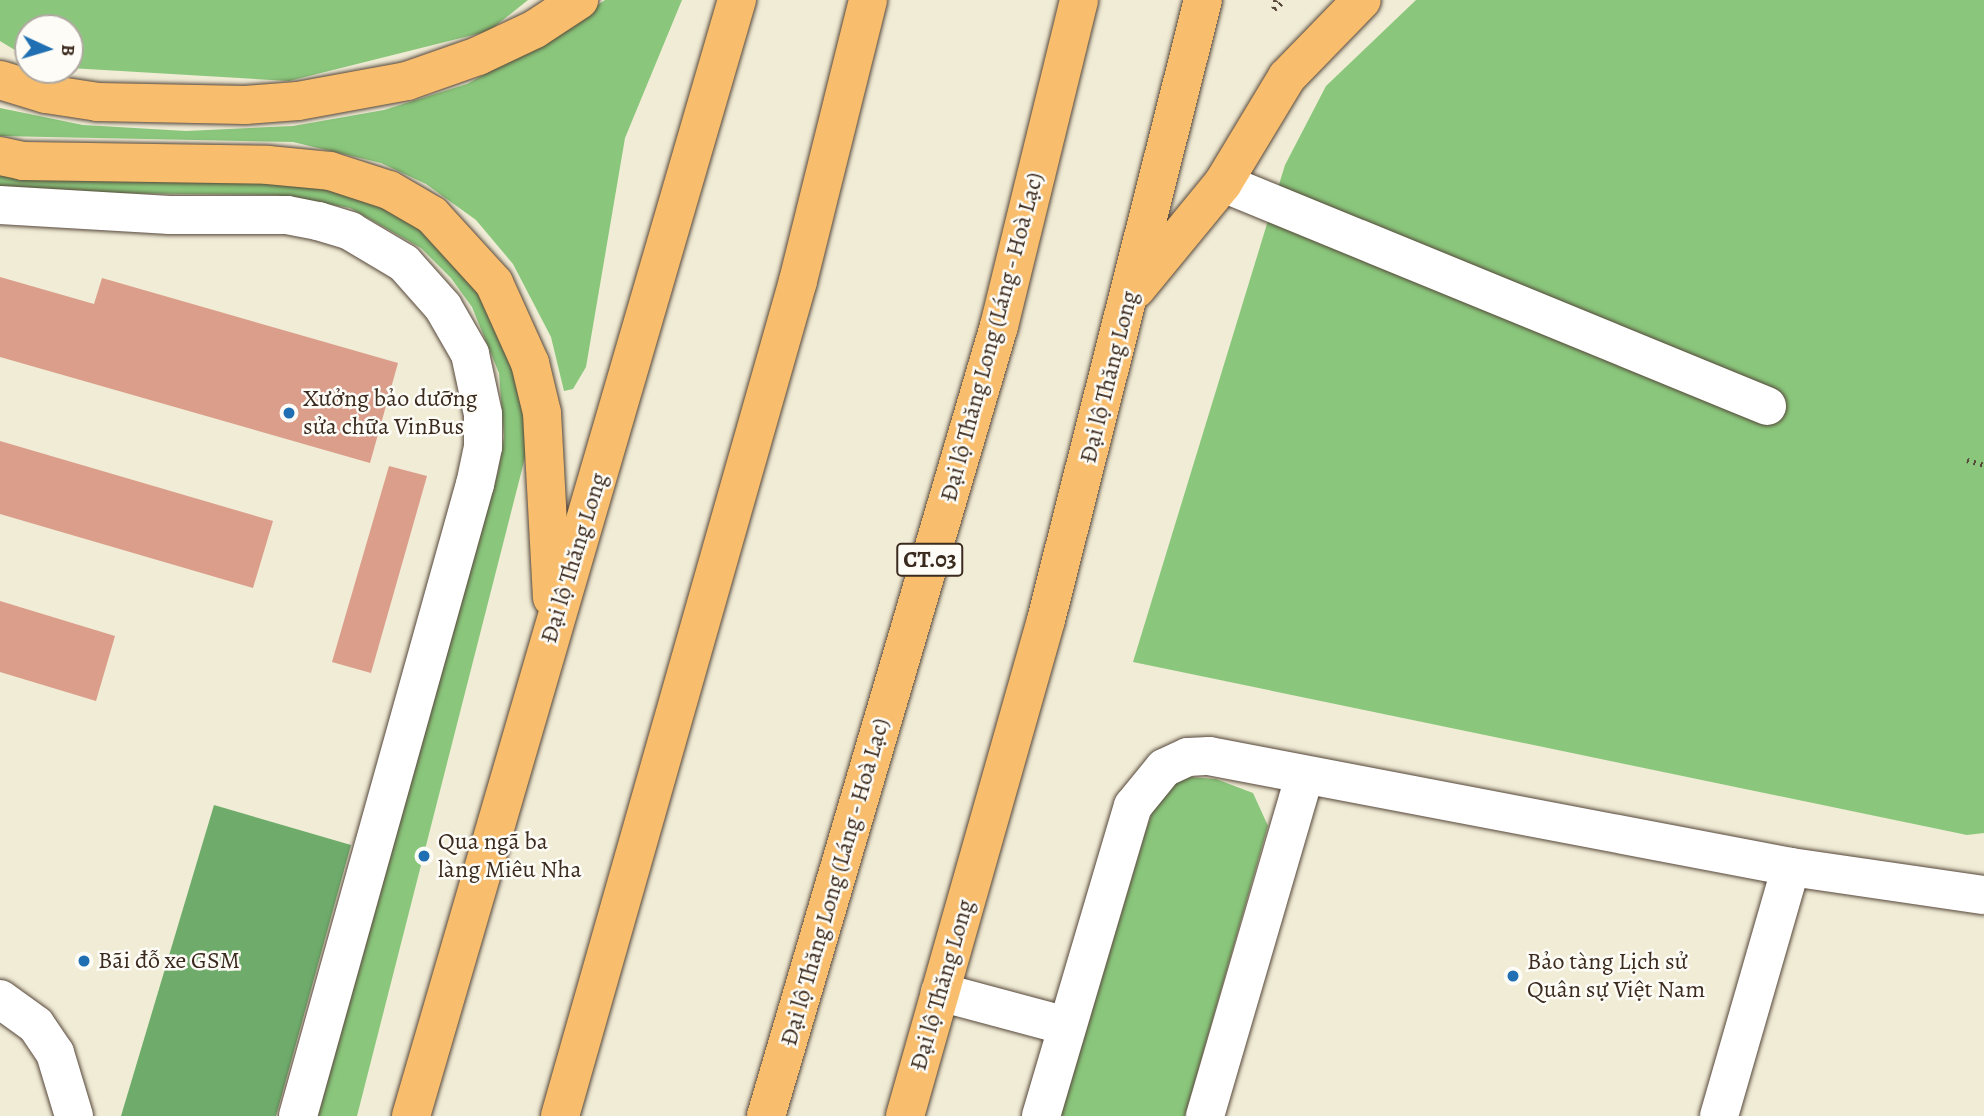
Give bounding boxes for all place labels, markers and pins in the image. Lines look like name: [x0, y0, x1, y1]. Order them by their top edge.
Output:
place label: Xưởng bảo dưỡng sửa chữa VinBus: [303, 385, 478, 441]
marker: Xưởng bảo dưỡng sửa chữa VinBus: [281, 405, 297, 421]
place label: Qua ngã ba làng Miêu Nha: [438, 828, 582, 884]
marker: Qua ngã ba làng Miêu Nha: [416, 848, 432, 864]
place label: Bãi đỗ xe GSM: [98, 947, 240, 975]
place label: Bảo tàng Lịch sử Quân sự Việt Nam: [1527, 948, 1705, 1004]
marker: Bãi đỗ xe GSM: [76, 953, 92, 969]
marker: Bảo tàng Lịch sử Quân sự Việt Nam: [1505, 968, 1521, 984]

